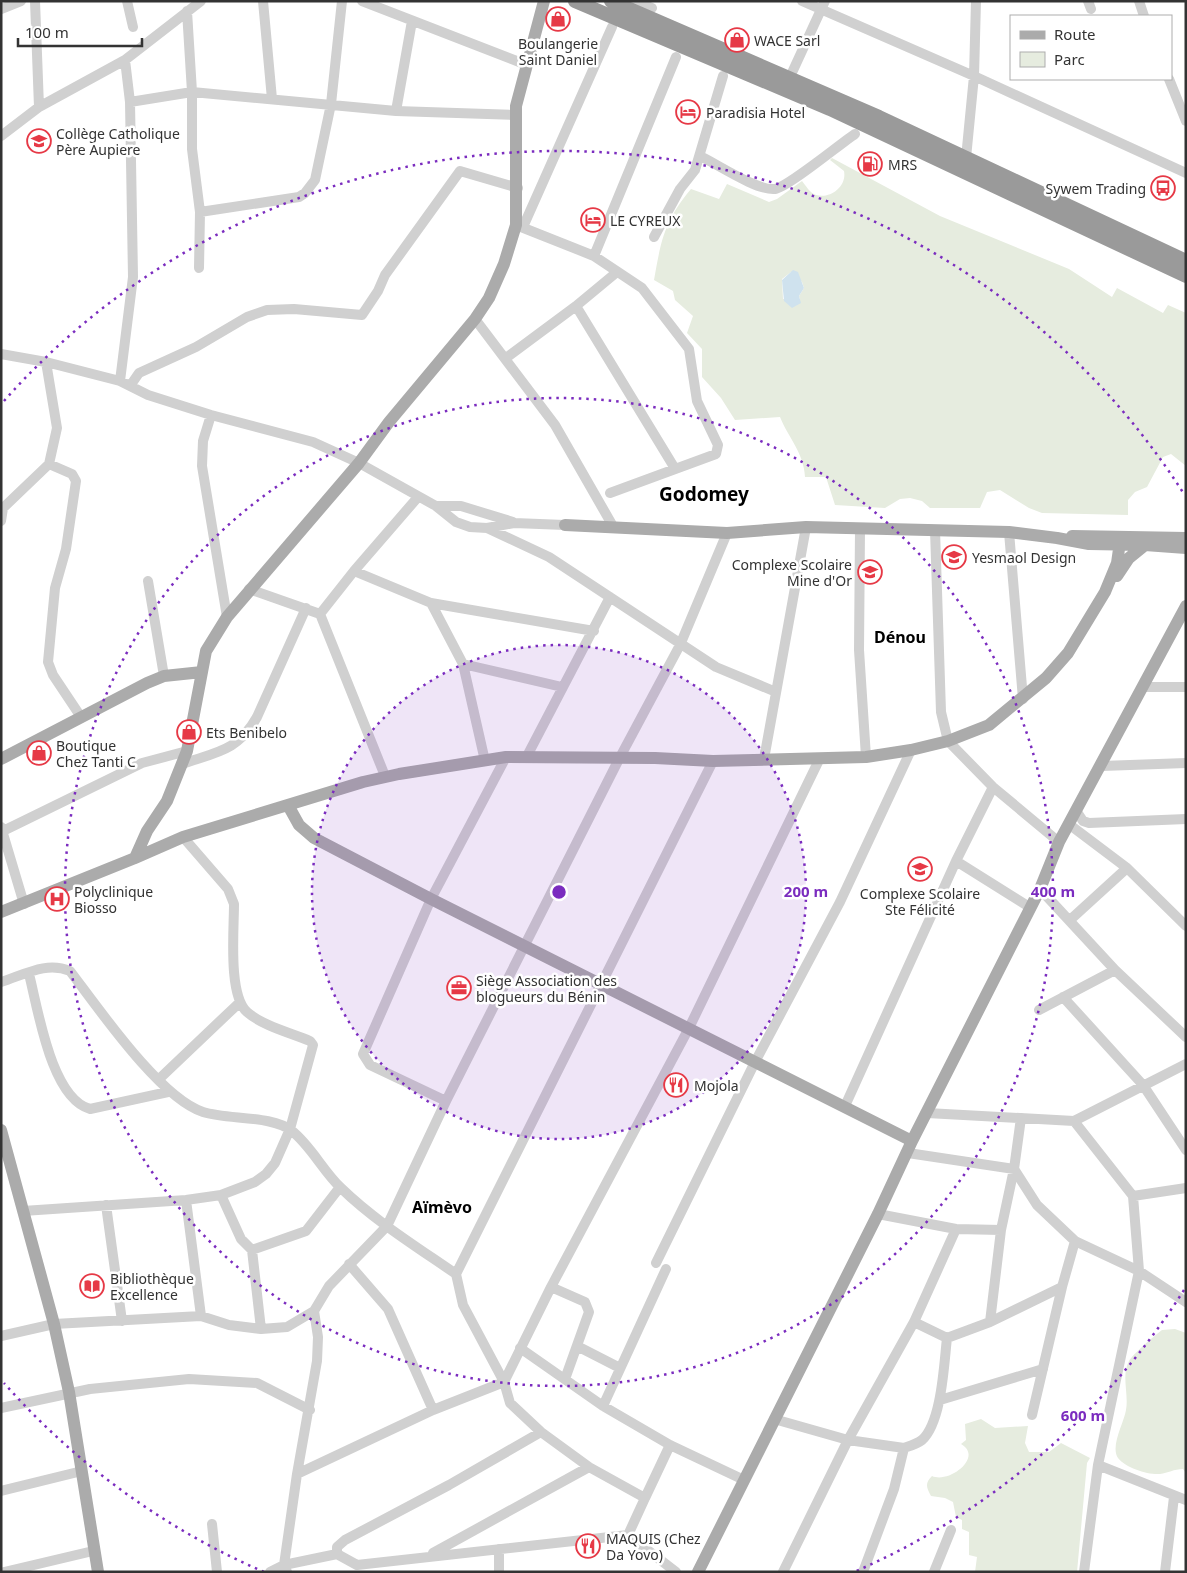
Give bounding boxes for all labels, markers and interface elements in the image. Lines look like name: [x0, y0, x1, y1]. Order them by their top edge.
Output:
shop icon: Boulangerie Saint Daniel: [545, 6, 571, 32]
scale bar: [18, 15, 141, 47]
legend: [1010, 15, 1172, 80]
text: 100 m: [25, 22, 69, 42]
text: Route: [1054, 24, 1096, 44]
shop icon: WACE Sarl: [724, 27, 750, 53]
place label: WACE Sarl: [754, 31, 820, 50]
place label: Boulangerie Saint Daniel: [518, 34, 598, 69]
text: Parc: [1054, 49, 1085, 69]
hotel icon: Paradisia Hotel: [675, 99, 701, 125]
place label: Paradisia Hotel: [706, 103, 805, 122]
place label: Collège Catholique Père Aupiere: [56, 124, 180, 159]
school or university icon: Collège Catholique Père Aupiere: [26, 128, 52, 154]
fuel station icon: MRS: [857, 151, 883, 177]
place label: MRS: [888, 155, 917, 174]
bus stop icon: Sywem Trading: [1150, 175, 1176, 201]
place label: Sywem Trading: [1046, 179, 1146, 198]
hotel icon: LE CYREUX: [580, 207, 606, 233]
place label: LE CYREUX: [610, 211, 681, 230]
district label: Godomey: [659, 481, 749, 507]
school or university icon: Yesmaol Design: [941, 544, 967, 570]
place label: Yesmaol Design: [972, 548, 1076, 567]
place label: Complexe Scolaire Mine d'Or: [732, 555, 852, 590]
school or university icon: Complexe Scolaire Mine d'Or: [857, 559, 883, 585]
district label: Dénou: [874, 626, 926, 648]
shop icon: Ets Benibelo: [176, 719, 202, 745]
place label: Ets Benibelo: [206, 723, 287, 742]
place label: Boutique Chez Tanti C: [56, 736, 136, 771]
shop icon: Boutique Chez Tanti C: [26, 740, 52, 766]
school or university icon: Complexe Scolaire Ste Félicité: [907, 856, 933, 882]
text: 200 m: [784, 881, 828, 901]
text: 400 m: [1031, 881, 1075, 901]
place label: Polyclinique Biosso: [74, 882, 153, 917]
centre of rings: [550, 883, 568, 901]
place label: Complexe Scolaire Ste Félicité: [860, 884, 980, 919]
hospital icon: Polyclinique Biosso: [44, 886, 70, 912]
place label: Siège Association des blogueurs du Bénin: [476, 971, 617, 1006]
office icon: Siège Association des blogueurs du Bénin: [446, 975, 472, 1001]
restaurant icon: Mojola: [663, 1072, 689, 1098]
place label: Mojola: [694, 1076, 739, 1095]
district label: Aïmèvo: [412, 1196, 472, 1218]
place label: Bibliothèque Excellence: [110, 1269, 194, 1304]
library icon: Bibliothèque Excellence: [79, 1273, 105, 1299]
text: 600 m: [1061, 1405, 1105, 1425]
place label: MAQUIS (Chez Da Yovo): [606, 1529, 701, 1564]
restaurant icon: MAQUIS (Chez Da Yovo): [575, 1533, 601, 1559]

